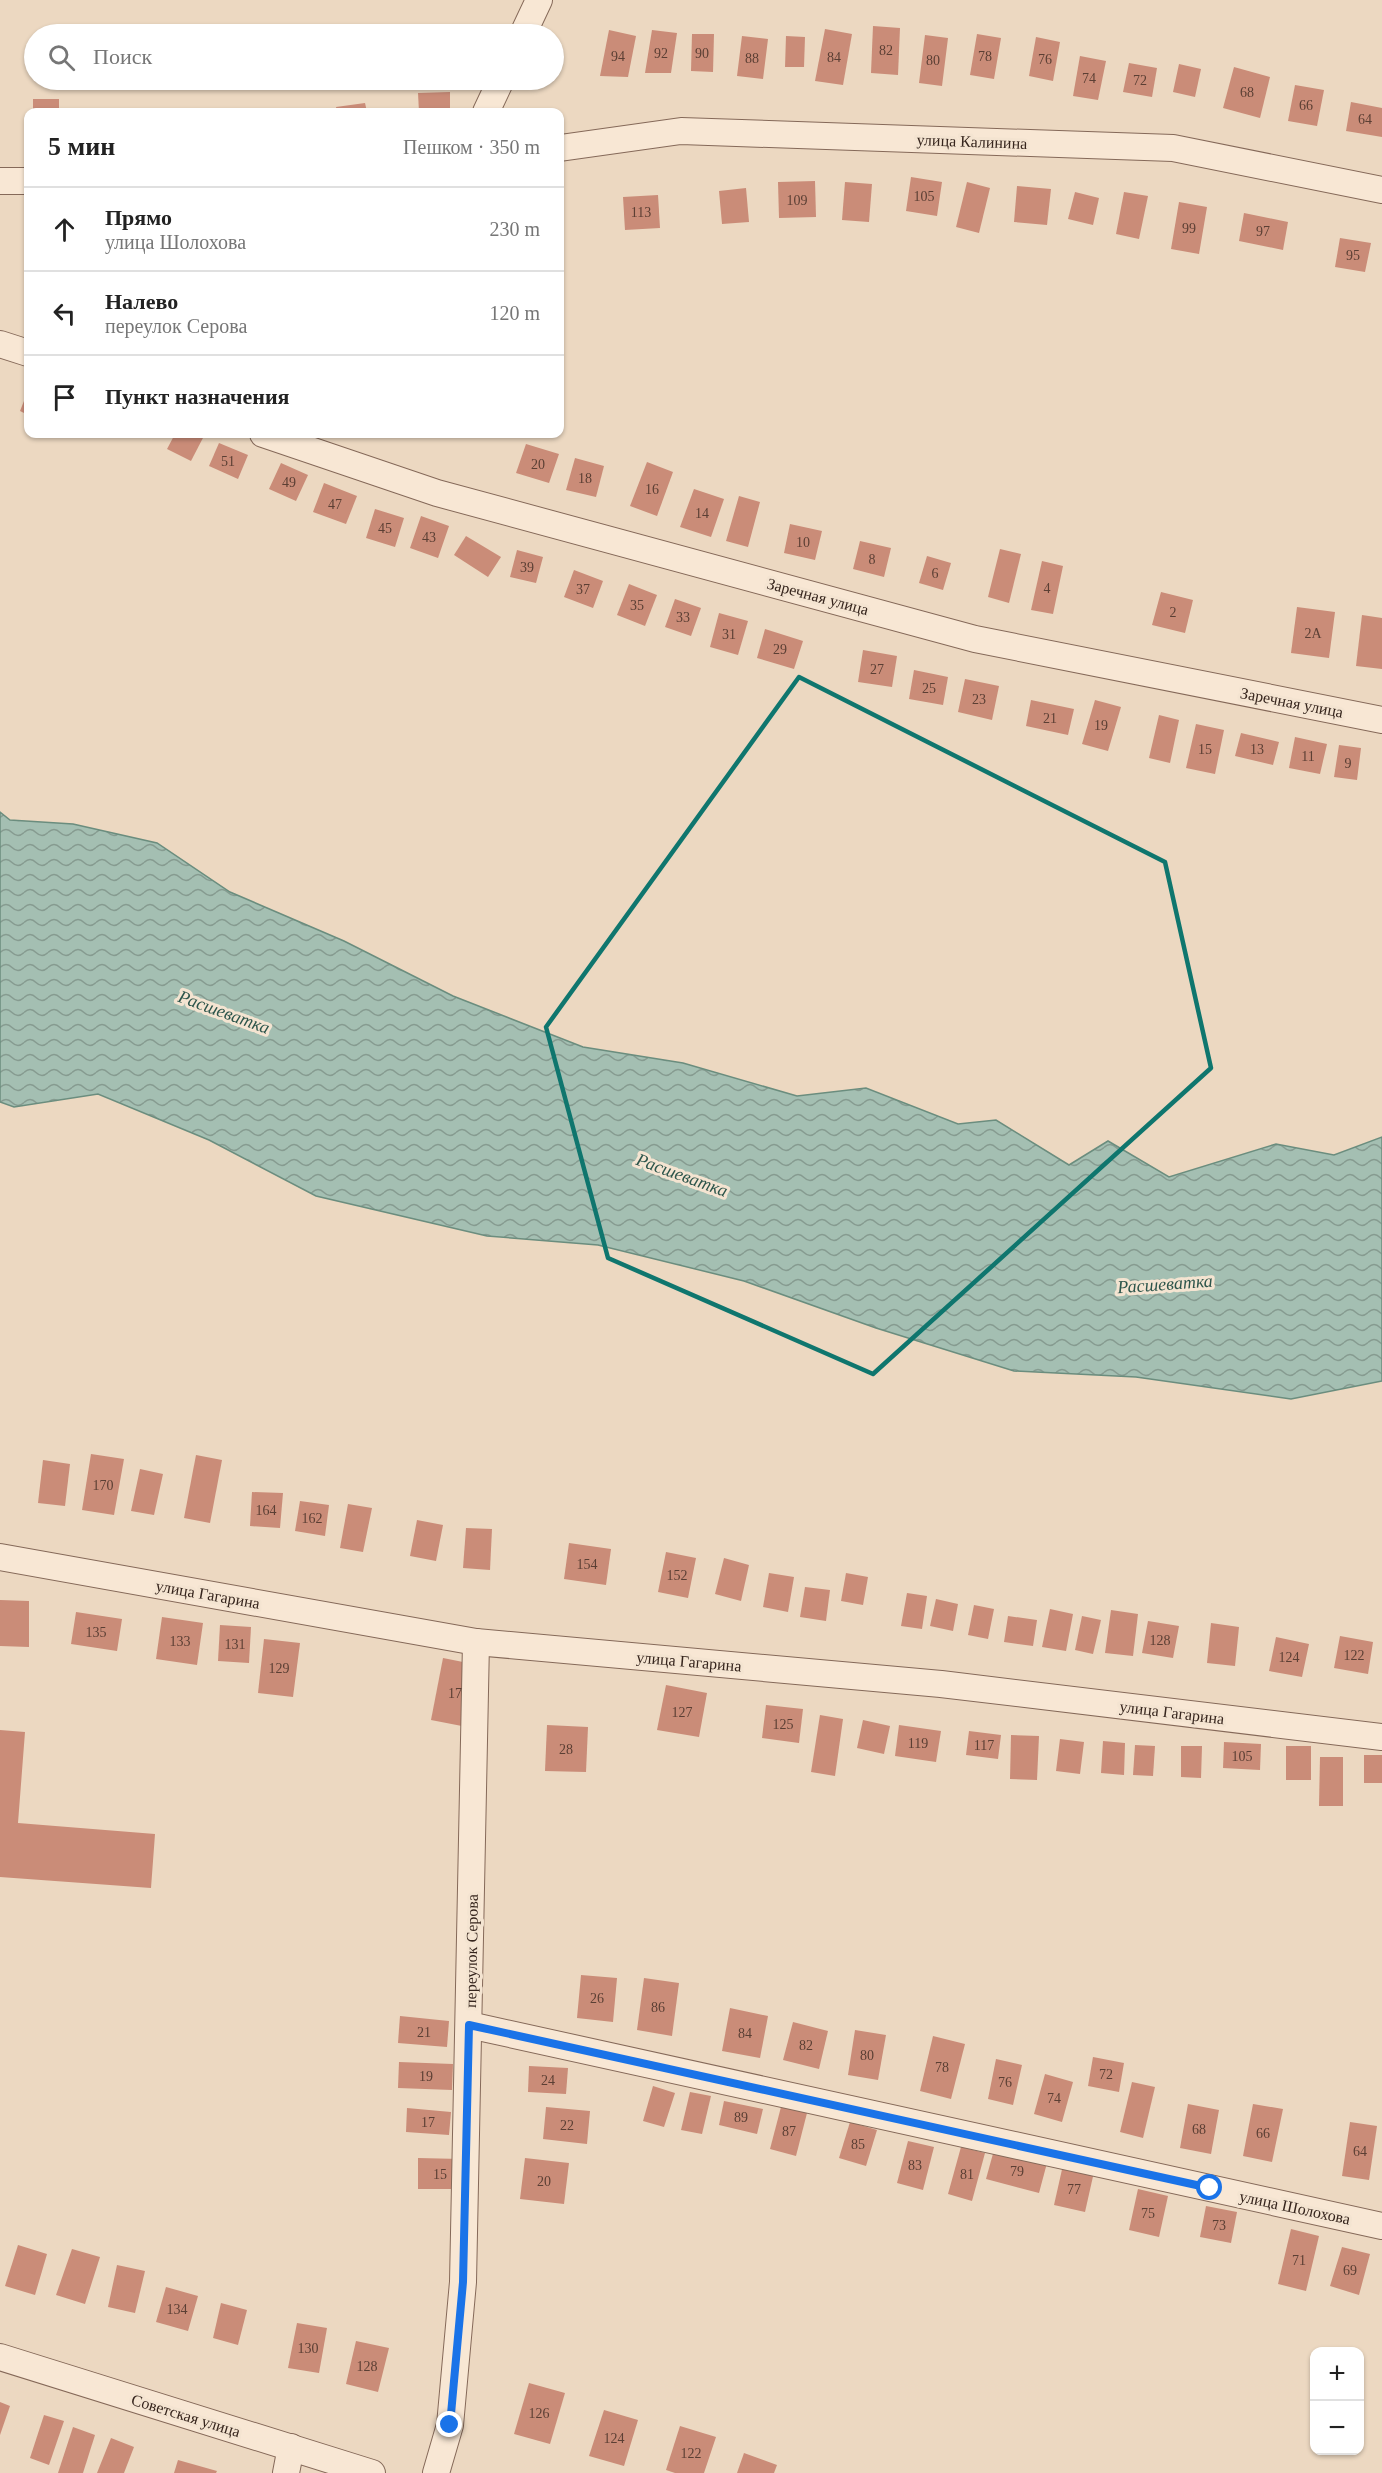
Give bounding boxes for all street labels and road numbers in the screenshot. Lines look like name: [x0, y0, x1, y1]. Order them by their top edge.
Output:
street label: улица Калинина: [916, 131, 1028, 153]
street label: Заречная улица: [765, 575, 870, 619]
street label: Заречная улица: [1239, 684, 1345, 722]
street label: улица Гагарина: [154, 1577, 261, 1613]
street label: улица Гагарина: [636, 1648, 742, 1676]
street label: улица Гагарина: [1118, 1698, 1225, 1728]
street label: переулок Серова: [462, 1894, 482, 2008]
street label: улица Шолохова: [1238, 2187, 1352, 2229]
street label: Советская улица: [129, 2391, 242, 2441]

